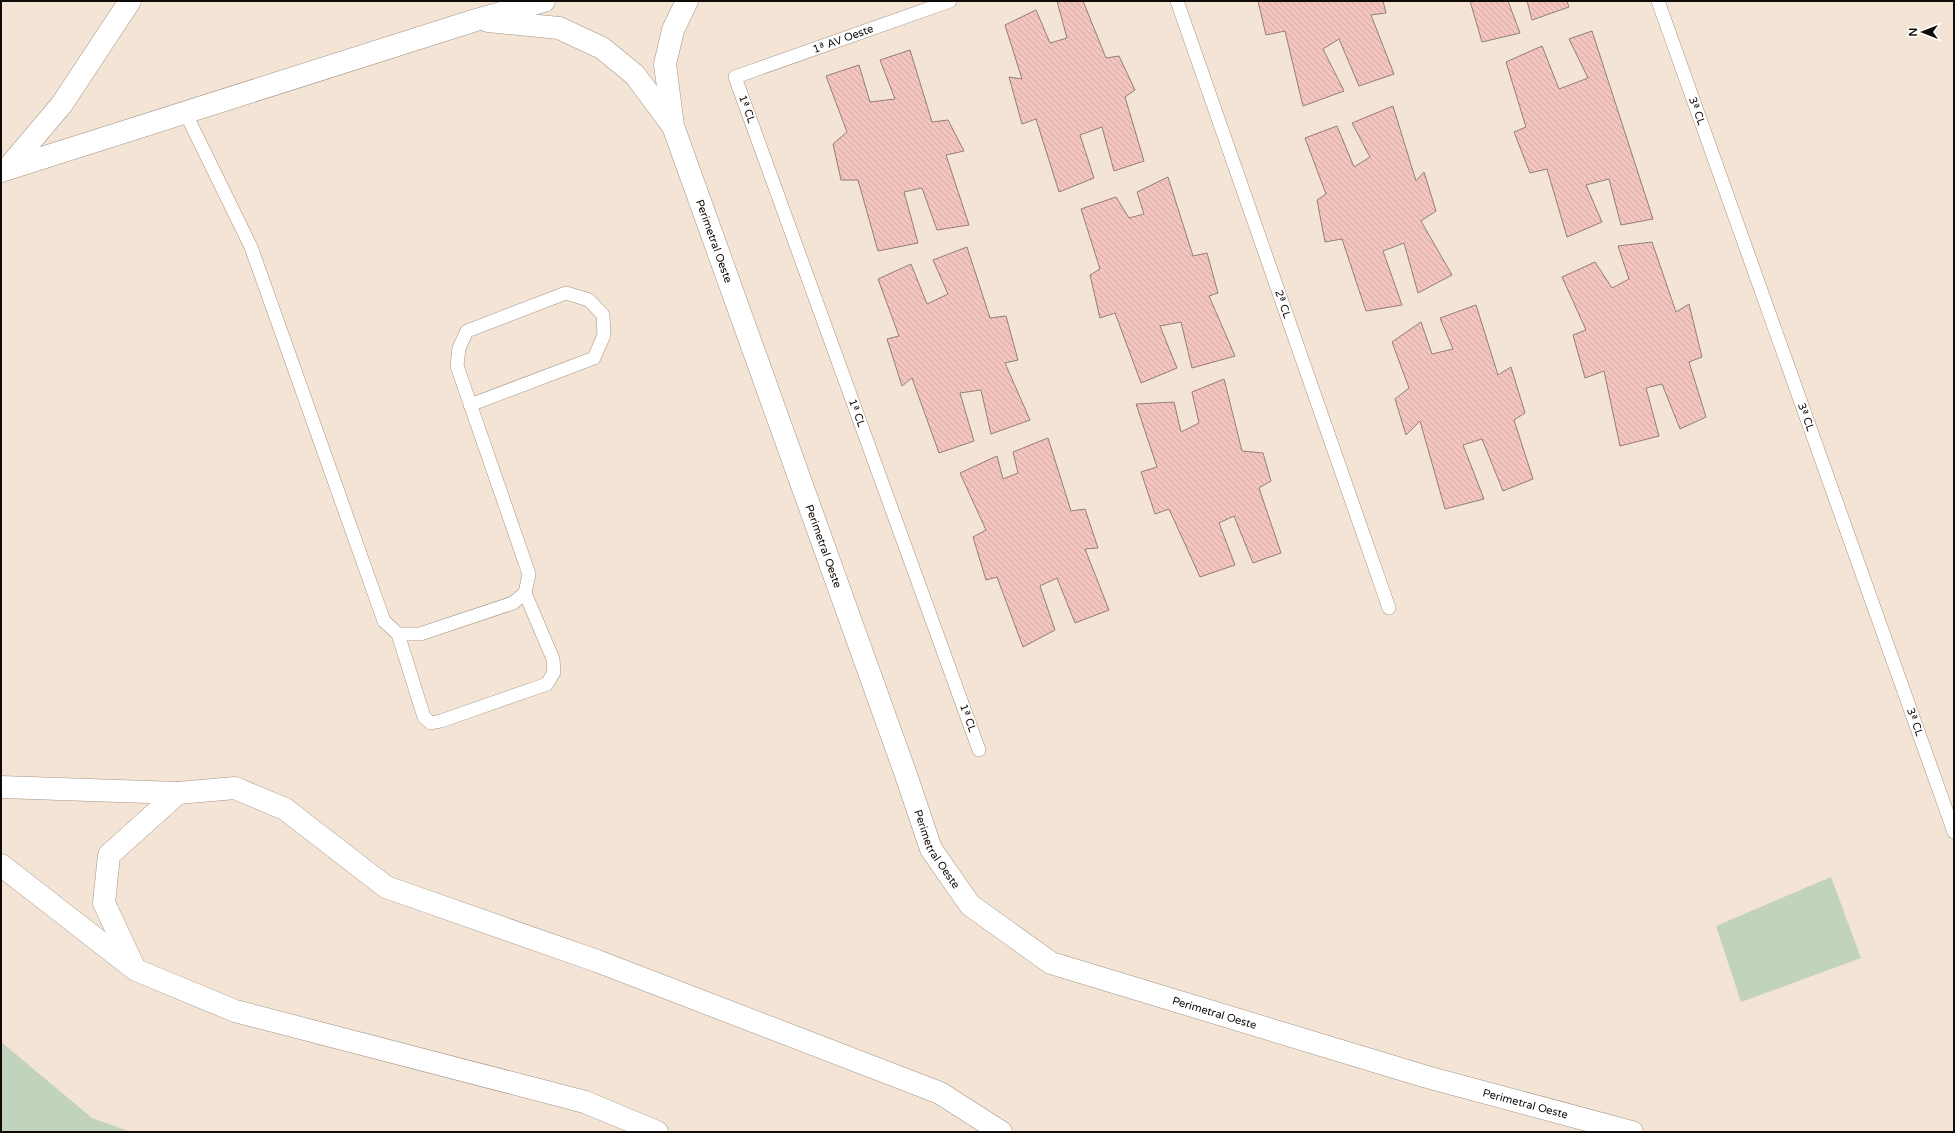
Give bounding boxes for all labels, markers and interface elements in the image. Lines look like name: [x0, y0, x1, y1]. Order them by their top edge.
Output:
north arrow: [1903, 12, 1943, 52]
street label: 1ª AV Oeste: [811, 22, 875, 56]
text: N: [1907, 28, 1920, 36]
street label: 1ª CL: [736, 93, 758, 126]
street label: 3ª CL: [1686, 95, 1708, 128]
street label: Perimetral Oeste: [693, 198, 735, 285]
street label: 2ª CL: [1272, 288, 1294, 320]
street label: 1ª CL: [846, 397, 868, 430]
street label: 3ª CL: [1795, 401, 1817, 434]
street label: Perimetral Oeste: [803, 503, 845, 590]
street label: 1ª CL: [957, 702, 979, 735]
street label: 3ª CL: [1904, 706, 1926, 739]
street label: Perimetral Oeste: [912, 808, 963, 891]
street label: Perimetral Oeste: [1171, 994, 1258, 1031]
street label: Perimetral Oeste: [1481, 1086, 1569, 1121]

